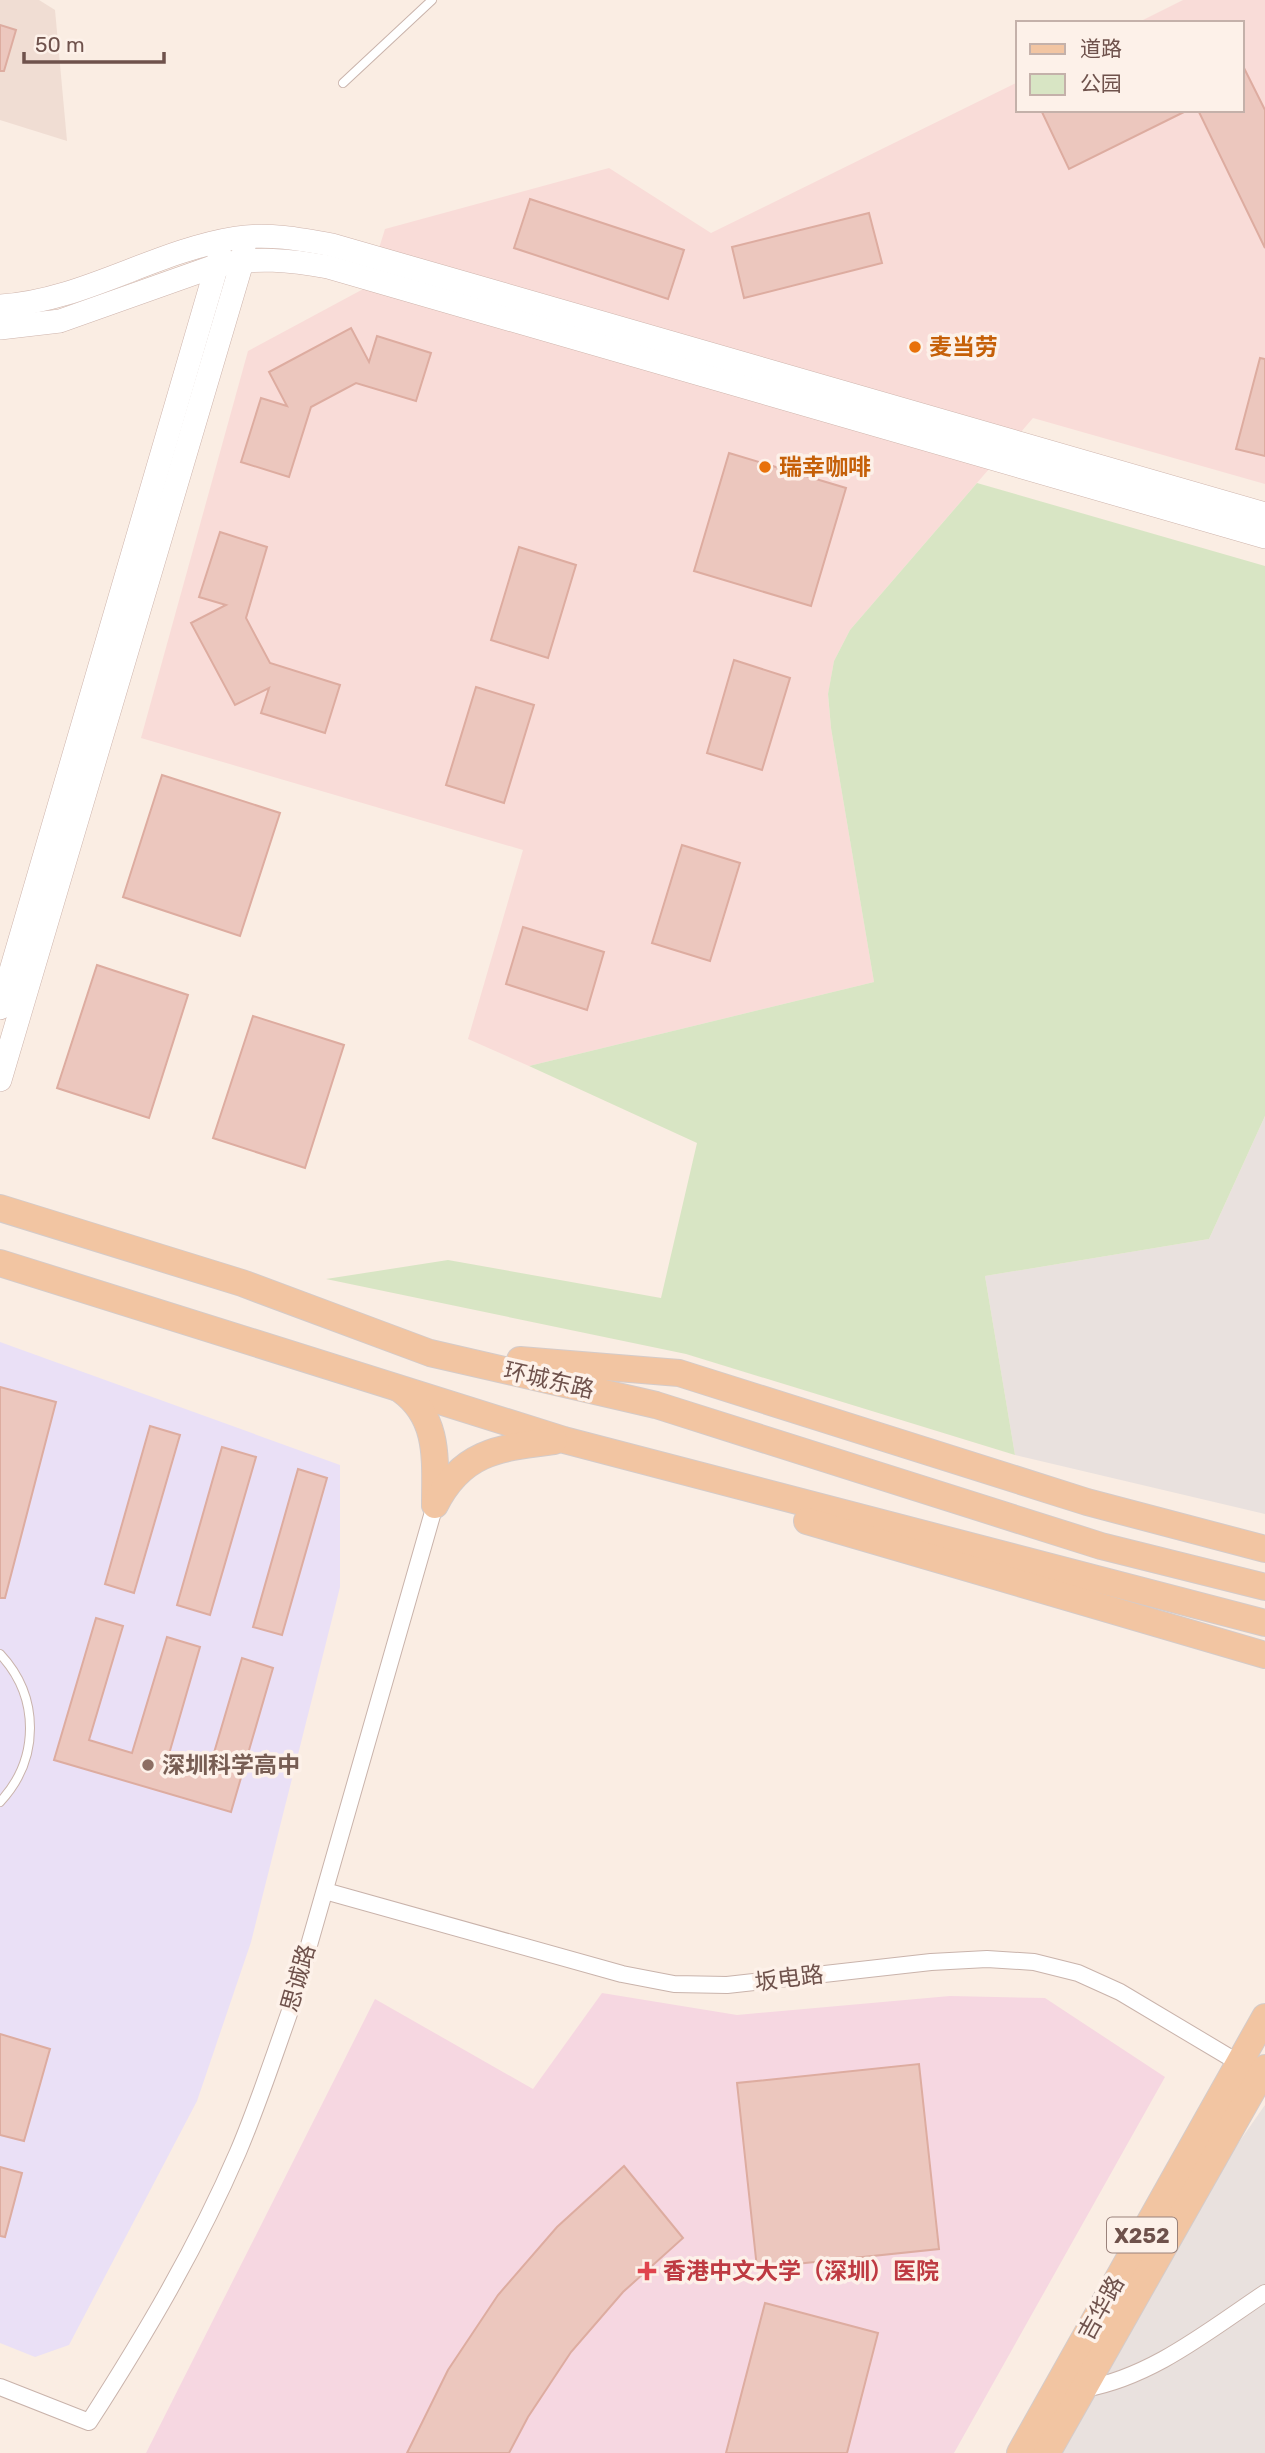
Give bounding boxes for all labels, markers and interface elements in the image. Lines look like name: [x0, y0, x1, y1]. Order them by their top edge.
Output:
scale bar: [24, 21, 164, 65]
legend: [1016, 21, 1244, 112]
text: 50 m: [35, 32, 85, 57]
text: 道路: [1080, 36, 1122, 61]
text: 公园: [1080, 71, 1122, 96]
place label: 麦当劳: [929, 333, 998, 361]
marker: 麦当劳: [907, 339, 923, 355]
place label: 瑞幸咖啡: [779, 453, 871, 481]
marker: 瑞幸咖啡: [757, 459, 773, 475]
street label: 环城东路: [501, 1356, 597, 1404]
place label: 深圳科学高中: [162, 1751, 300, 1779]
marker: 深圳科学高中: [140, 1757, 156, 1773]
street label: 思诚路: [275, 1941, 321, 2015]
street label: 坂电路: [753, 1960, 825, 1996]
road number: X252: [1107, 2218, 1177, 2252]
place label: 香港中文大学（深圳）医院: [663, 2257, 939, 2285]
marker: 香港中文大学（深圳）医院: [637, 2261, 657, 2281]
street label: 吉华路: [1072, 2271, 1130, 2345]

